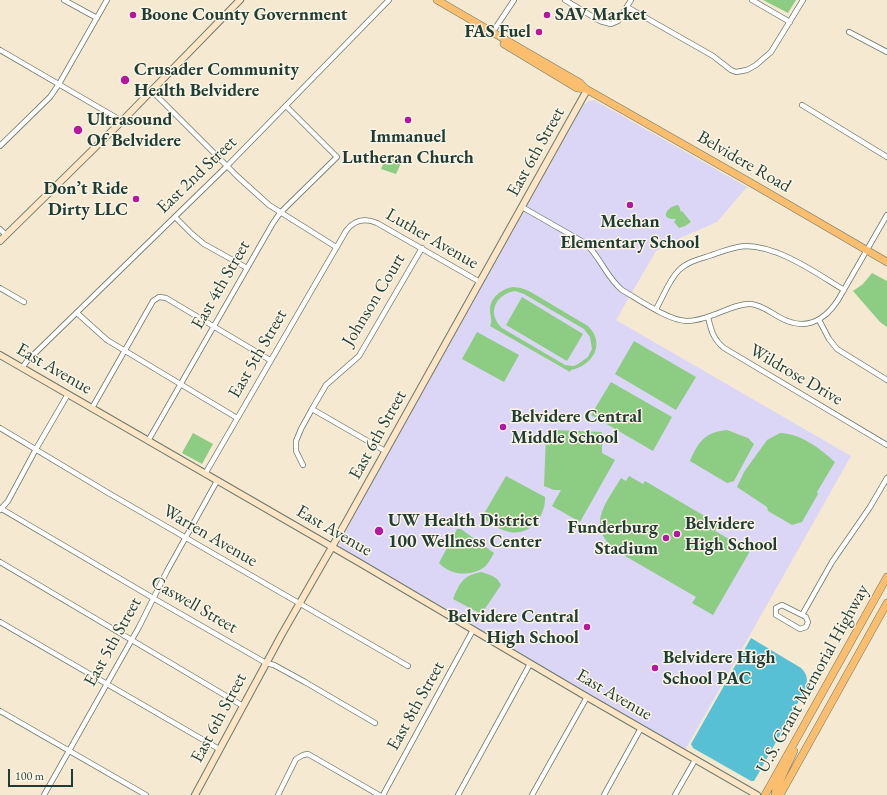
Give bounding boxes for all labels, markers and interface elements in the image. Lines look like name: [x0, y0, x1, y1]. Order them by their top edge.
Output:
place label: Boone County Government: [141, 4, 348, 26]
place label: SAV Market: [555, 4, 647, 26]
marker: Boone County Government: [128, 10, 138, 20]
marker: SAV Market: [542, 10, 552, 20]
place label: FAS Fuel: [464, 21, 531, 43]
marker: FAS Fuel: [534, 27, 544, 37]
place label: Crusader Community Health Belvidere: [134, 59, 299, 102]
marker: Crusader Community Health Belvidere: [119, 74, 131, 86]
street label: East 6th Street: [503, 104, 569, 200]
place label: Ultrasound Of Belvidere: [87, 109, 181, 152]
marker: Immanuel Lutheran Church: [403, 115, 413, 125]
marker: Ultrasound Of Belvidere: [72, 124, 84, 136]
place label: Immanuel Lutheran Church: [342, 126, 474, 168]
street label: Belvidere Road: [693, 126, 795, 198]
street label: East 2nd Street: [153, 132, 241, 218]
place label: Don’t Ride Dirty LLC: [43, 178, 128, 220]
marker: Don’t Ride Dirty LLC: [131, 194, 141, 204]
marker: Meehan Elementary School: [625, 200, 635, 210]
street label: Luther Avenue: [382, 204, 482, 274]
place label: Meehan Elementary School: [560, 211, 700, 254]
street label: East 4th Street: [187, 237, 255, 333]
street label: Johnson Court: [338, 250, 410, 350]
street label: East 5th Street: [224, 306, 292, 402]
street label: East Avenue: [12, 339, 96, 399]
street label: Wildrose Drive: [746, 340, 846, 410]
street label: East 6th Street: [345, 387, 411, 483]
place label: Belvidere Central Middle School: [511, 406, 642, 448]
marker: Belvidere Central Middle School: [498, 422, 508, 432]
street label: Warren Avenue: [159, 500, 261, 572]
street label: East Avenue: [292, 501, 376, 561]
place label: UW Health District 100 Wellness Center: [388, 510, 542, 552]
place label: Belvidere High School: [685, 513, 777, 556]
place label: Funderburg Stadium: [568, 517, 658, 560]
marker: UW Health District 100 Wellness Center: [373, 525, 385, 537]
marker: Belvidere High School: [672, 529, 682, 539]
marker: Funderburg Stadium: [661, 533, 671, 543]
street label: Caswell Street: [147, 572, 241, 638]
street label: U.S. Grant Memorial Highway: [752, 581, 874, 777]
street label: East 5th Street: [80, 594, 146, 690]
place label: Belvidere Central High School: [448, 606, 579, 648]
marker: Belvidere Central High School: [582, 622, 592, 632]
place label: Belvidere High School PAC: [663, 647, 776, 690]
street label: East 8th Street: [383, 658, 449, 754]
marker: Belvidere High School PAC: [650, 663, 660, 673]
street label: East Avenue: [572, 665, 656, 725]
street label: East 6th Street: [186, 669, 252, 767]
scale bar: [10, 761, 75, 787]
text: 100 m: [15, 768, 44, 784]

